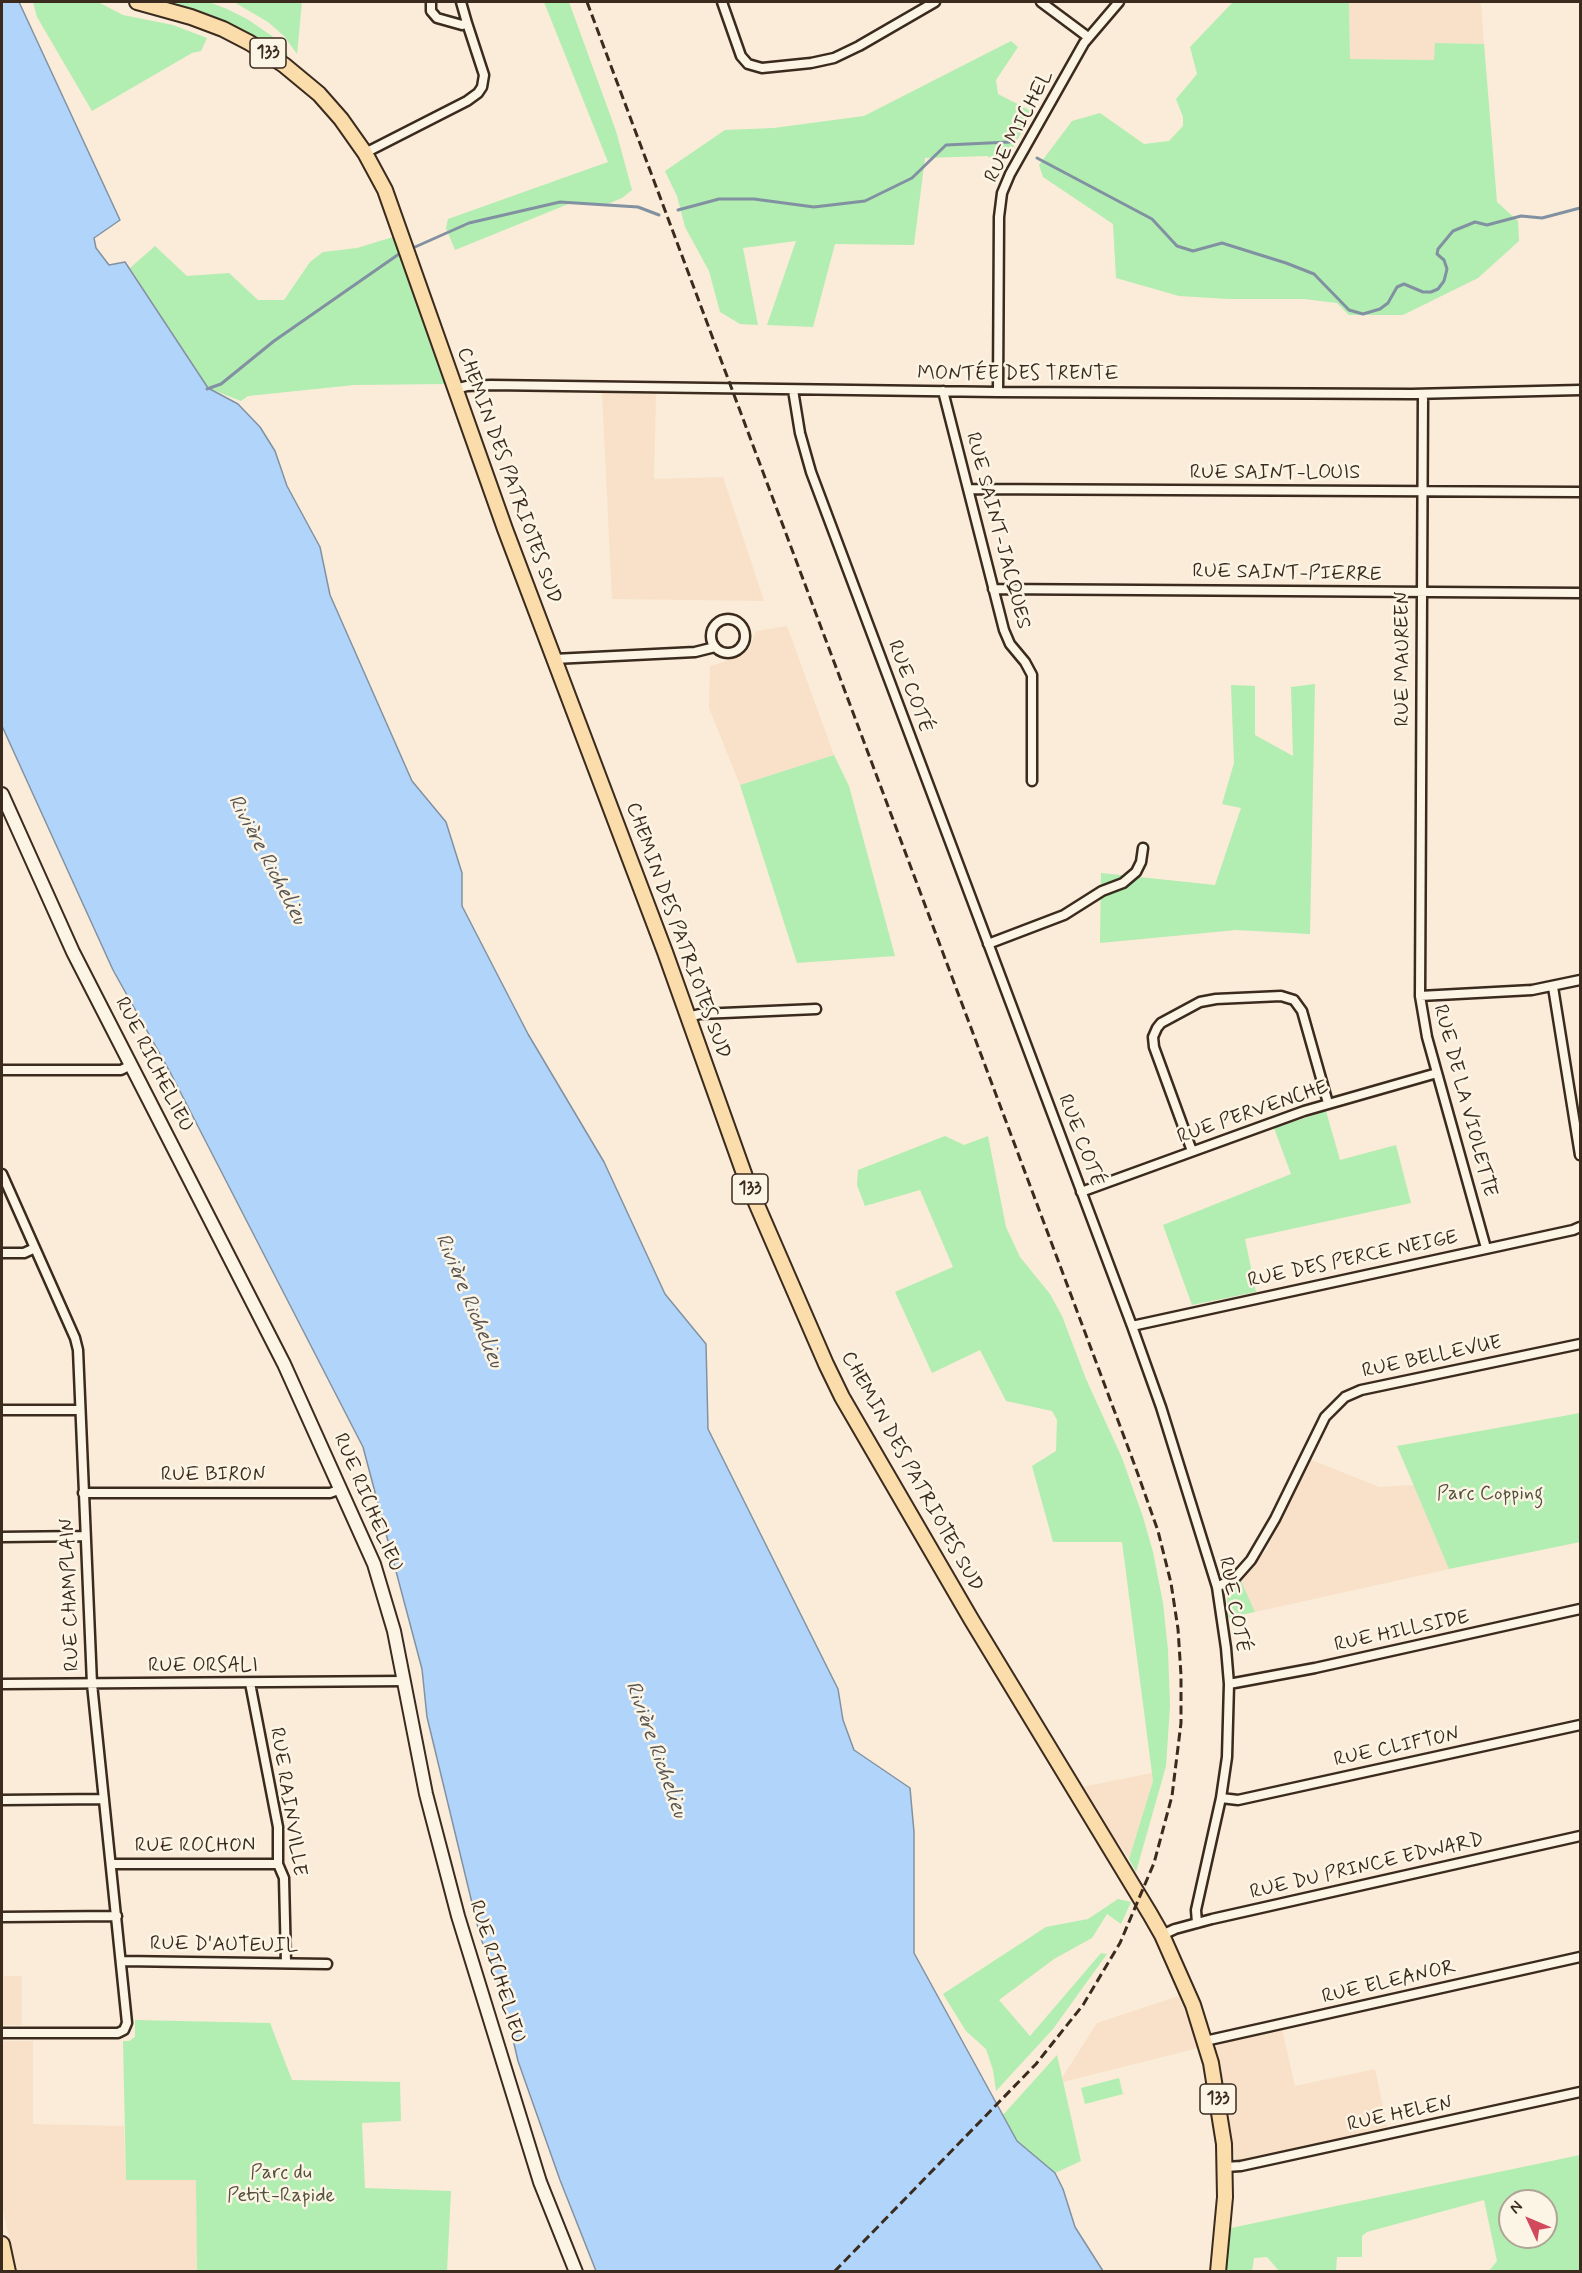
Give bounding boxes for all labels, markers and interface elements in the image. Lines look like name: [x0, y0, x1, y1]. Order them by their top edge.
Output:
road number: 133: [250, 38, 286, 68]
street label: RUE MICHEL: [980, 67, 1060, 187]
street label: CHEMIN DES PATRIOTES SUD: [450, 345, 566, 607]
street label: MONTÉE DES TRENTE: [917, 363, 1119, 387]
street label: RUE SAINT-JACQUES: [959, 430, 1035, 632]
street label: RUE SAINT-LOUIS: [1190, 462, 1360, 486]
street label: RUE SAINT-PIERRE: [1192, 560, 1382, 588]
street label: RUE MAUREEN: [1392, 592, 1416, 726]
street label: RUE COTÉ: [881, 637, 937, 737]
water label: Rivière Richelieu: [221, 791, 311, 929]
street label: CHEMIN DES PATRIOTES SUD: [619, 800, 735, 1062]
street label: RUE RICHELIEU: [109, 994, 197, 1136]
street label: RUE DE LA VIOLETTE: [1427, 1002, 1501, 1200]
street label: RUE PERVENCHE: [1174, 1076, 1332, 1150]
street label: RUE COTÉ: [1051, 1092, 1109, 1190]
road number: 133: [732, 1174, 768, 1204]
street label: RUE DES PERCE NEIGE: [1246, 1226, 1460, 1294]
water label: Rivière Richelieu: [428, 1230, 508, 1372]
street label: RUE BELLEVUE: [1360, 1332, 1504, 1384]
street label: CHEMIN DES PATRIOTES SUD: [835, 1348, 987, 1596]
street label: RUE RICHELIEU: [327, 1430, 407, 1576]
street label: RUE BIRON: [161, 1464, 265, 1488]
park label: Parc Copping: [1437, 1483, 1543, 1507]
street label: RUE CHAMPLAIN: [56, 1518, 86, 1672]
street label: RUE COTÉ: [1212, 1555, 1254, 1655]
street label: RUE HILLSIDE: [1332, 1606, 1472, 1658]
street label: RUE ORSALI: [148, 1655, 258, 1679]
water label: Rivière Richelieu: [619, 1678, 691, 1822]
street label: RUE CLIFTON: [1332, 1723, 1462, 1773]
street label: RUE RAINVILLE: [263, 1726, 311, 1878]
street label: RUE DU PRINCE EDWARD: [1248, 1828, 1486, 1906]
street label: RUE ROCHON: [135, 1835, 255, 1859]
street label: RUE RICHELIEU: [463, 1898, 529, 2046]
street label: RUE D'AUTEUIL: [150, 1933, 298, 1959]
street label: RUE ELEANOR: [1320, 1956, 1458, 2010]
road number: 133: [1200, 2084, 1236, 2114]
street label: RUE HELEN: [1345, 2092, 1455, 2138]
park label: Parc du Petit-Rapide: [227, 2162, 335, 2209]
north arrow: [1498, 2189, 1558, 2249]
text: N: [1505, 2196, 1527, 2219]

